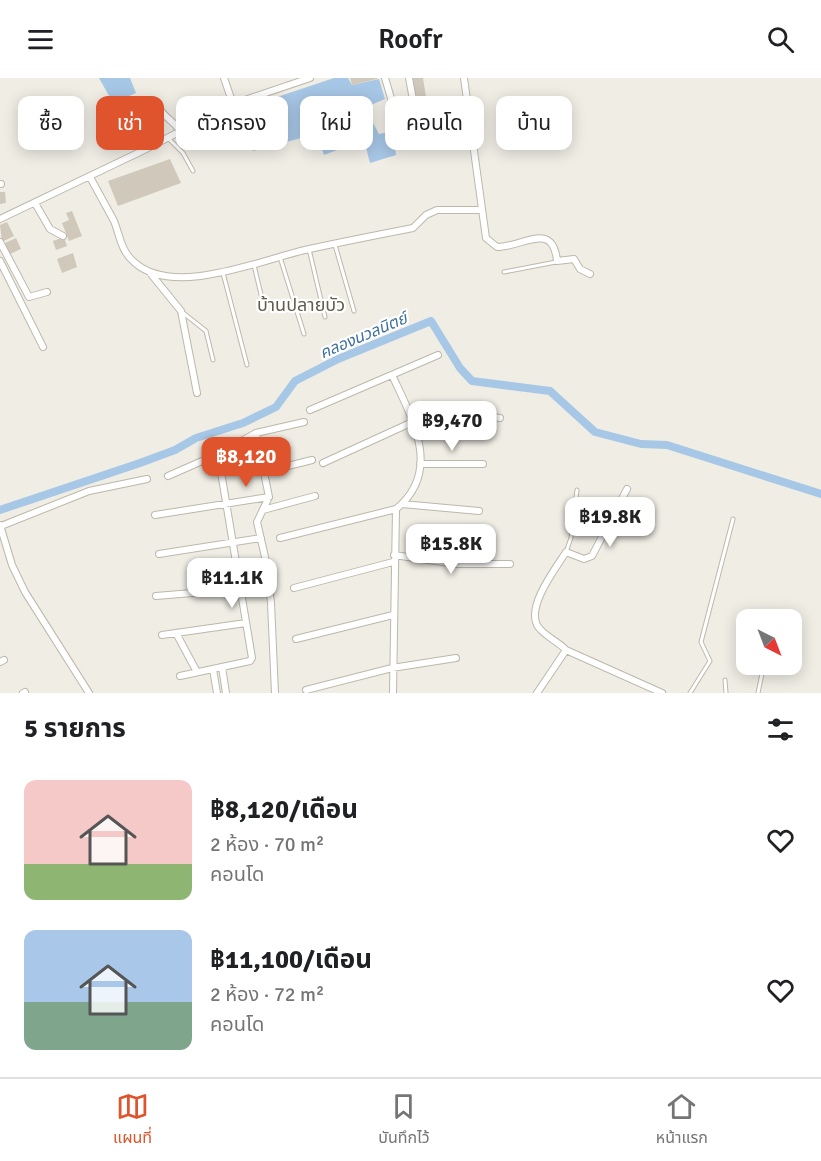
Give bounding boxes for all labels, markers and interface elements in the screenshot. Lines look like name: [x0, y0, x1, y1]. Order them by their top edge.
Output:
icon: menu: [24, 23, 57, 56]
text: Roofr: [378, 23, 443, 56]
icon: search: [764, 23, 797, 56]
chip: ซื้อ: [18, 96, 84, 150]
chip: เช่า: [96, 96, 164, 150]
chip: ตัวกรอง: [176, 96, 288, 150]
chip: ใหม่: [300, 96, 373, 150]
chip: คอนโด: [385, 96, 484, 150]
chip: บ้าน: [496, 96, 572, 150]
district label: บ้านปลายบัว: [257, 294, 345, 316]
water label: คลองนวลนิตย์: [317, 307, 413, 363]
pin: ฿9,470: [403, 401, 501, 452]
text: ฿9,470: [422, 408, 482, 433]
pin: ฿8,120: [197, 437, 295, 488]
text: ฿8,120: [216, 444, 276, 469]
pin: ฿19.8K: [561, 497, 659, 548]
text: ฿19.8K: [579, 504, 641, 529]
pin: ฿15.8K: [402, 524, 500, 575]
text: ฿15.8K: [420, 531, 482, 556]
pin: ฿11.1K: [183, 558, 281, 609]
text: ฿11.1K: [201, 565, 263, 590]
north arrow: [736, 609, 802, 675]
map controls: [736, 609, 802, 675]
text: 5 รายการ: [24, 713, 126, 745]
icon: filters: [764, 713, 797, 746]
text: ฿8,120/เดือน: [210, 794, 358, 826]
icon: home: [72, 804, 144, 876]
icon: heart: [764, 824, 797, 857]
text: 2 ห้อง · 70 m²: [210, 832, 324, 857]
text: คอนโด: [210, 862, 264, 887]
text: ฿11,100/เดือน: [210, 944, 372, 976]
icon: home: [72, 954, 144, 1026]
icon: heart: [764, 974, 797, 1007]
text: 2 ห้อง · 72 m²: [210, 982, 324, 1007]
text: คอนโด: [210, 1012, 264, 1037]
tab: แผนที่: [113, 1090, 152, 1150]
tab: บันทึกไว้: [378, 1090, 430, 1150]
tab: หน้าแรก: [656, 1090, 708, 1150]

